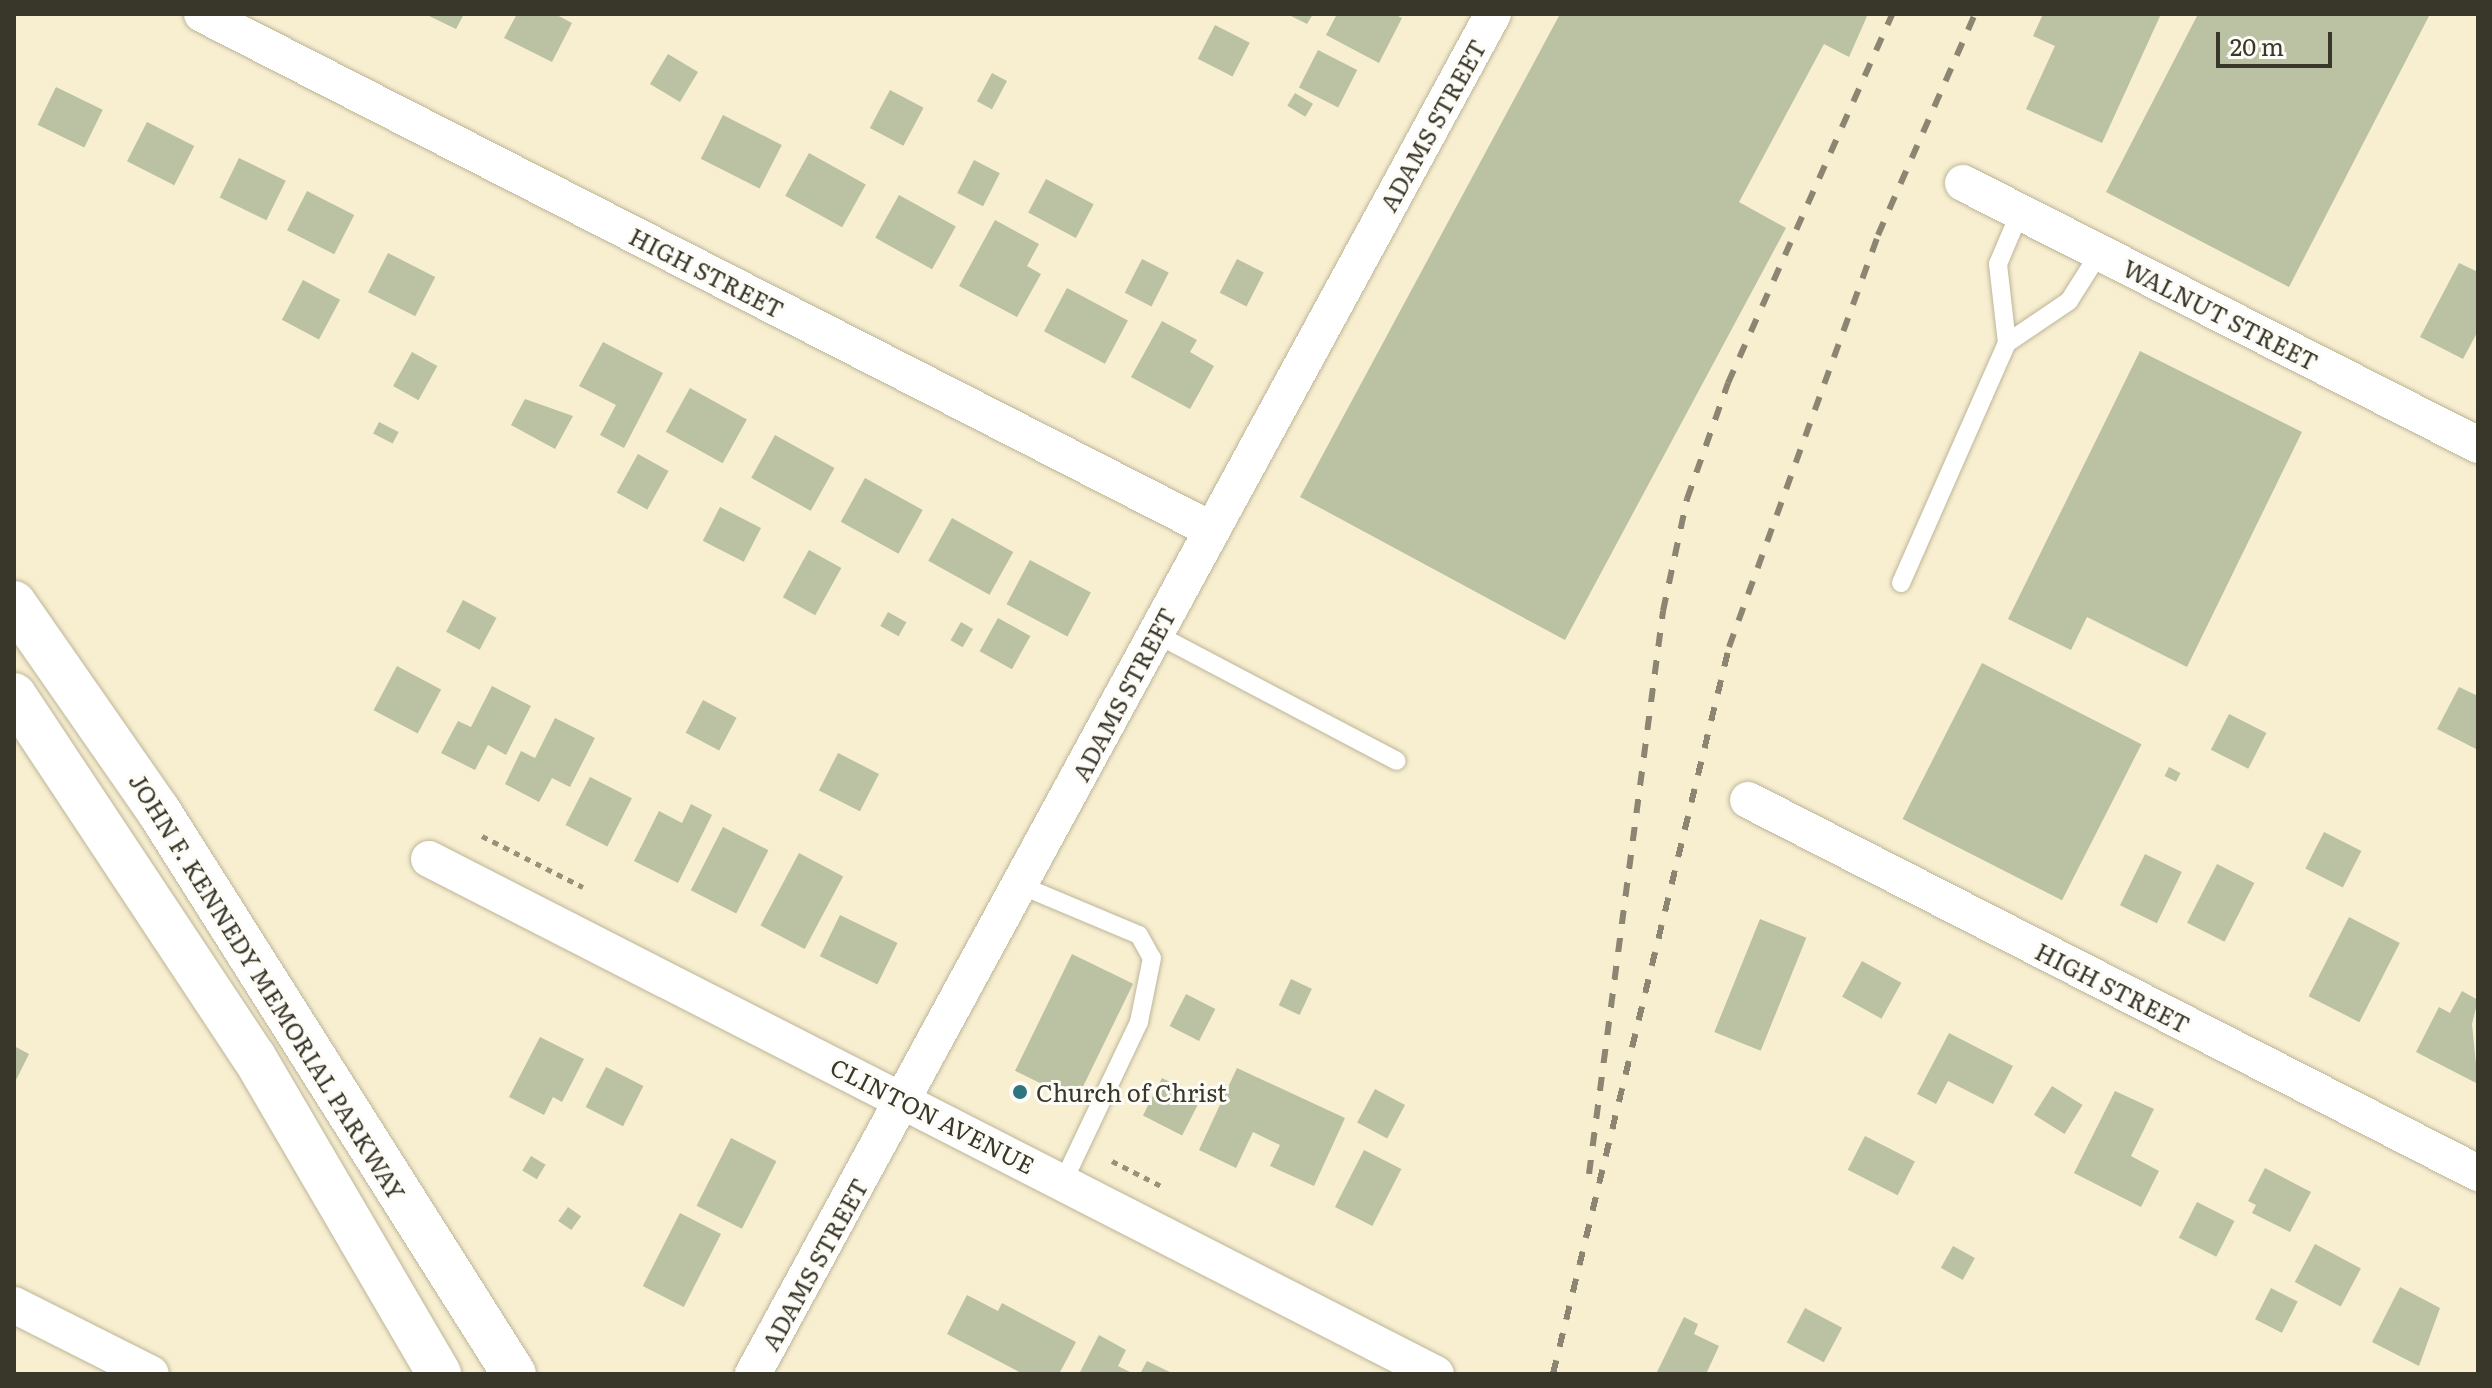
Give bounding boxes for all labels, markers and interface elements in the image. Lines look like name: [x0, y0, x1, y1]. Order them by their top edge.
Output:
scale bar: [2220, 16, 2336, 66]
text: 20 m: [2230, 28, 2284, 63]
street label: ADAMS STREET: [1373, 34, 1491, 216]
street label: HIGH STREET: [625, 221, 789, 323]
street label: WALNUT STREET: [2119, 252, 2323, 376]
street label: ADAMS STREET: [1065, 602, 1181, 786]
street label: JOHN F. KENNEDY MEMORIAL PARKWAY: [124, 767, 412, 1205]
street label: HIGH STREET: [2031, 936, 2195, 1038]
street label: CLINTON AVENUE: [826, 1051, 1040, 1179]
place label: Church of Christ: [1036, 1078, 1227, 1106]
marker: Church of Christ: [1011, 1083, 1029, 1101]
street label: ADAMS STREET: [755, 1173, 873, 1355]

